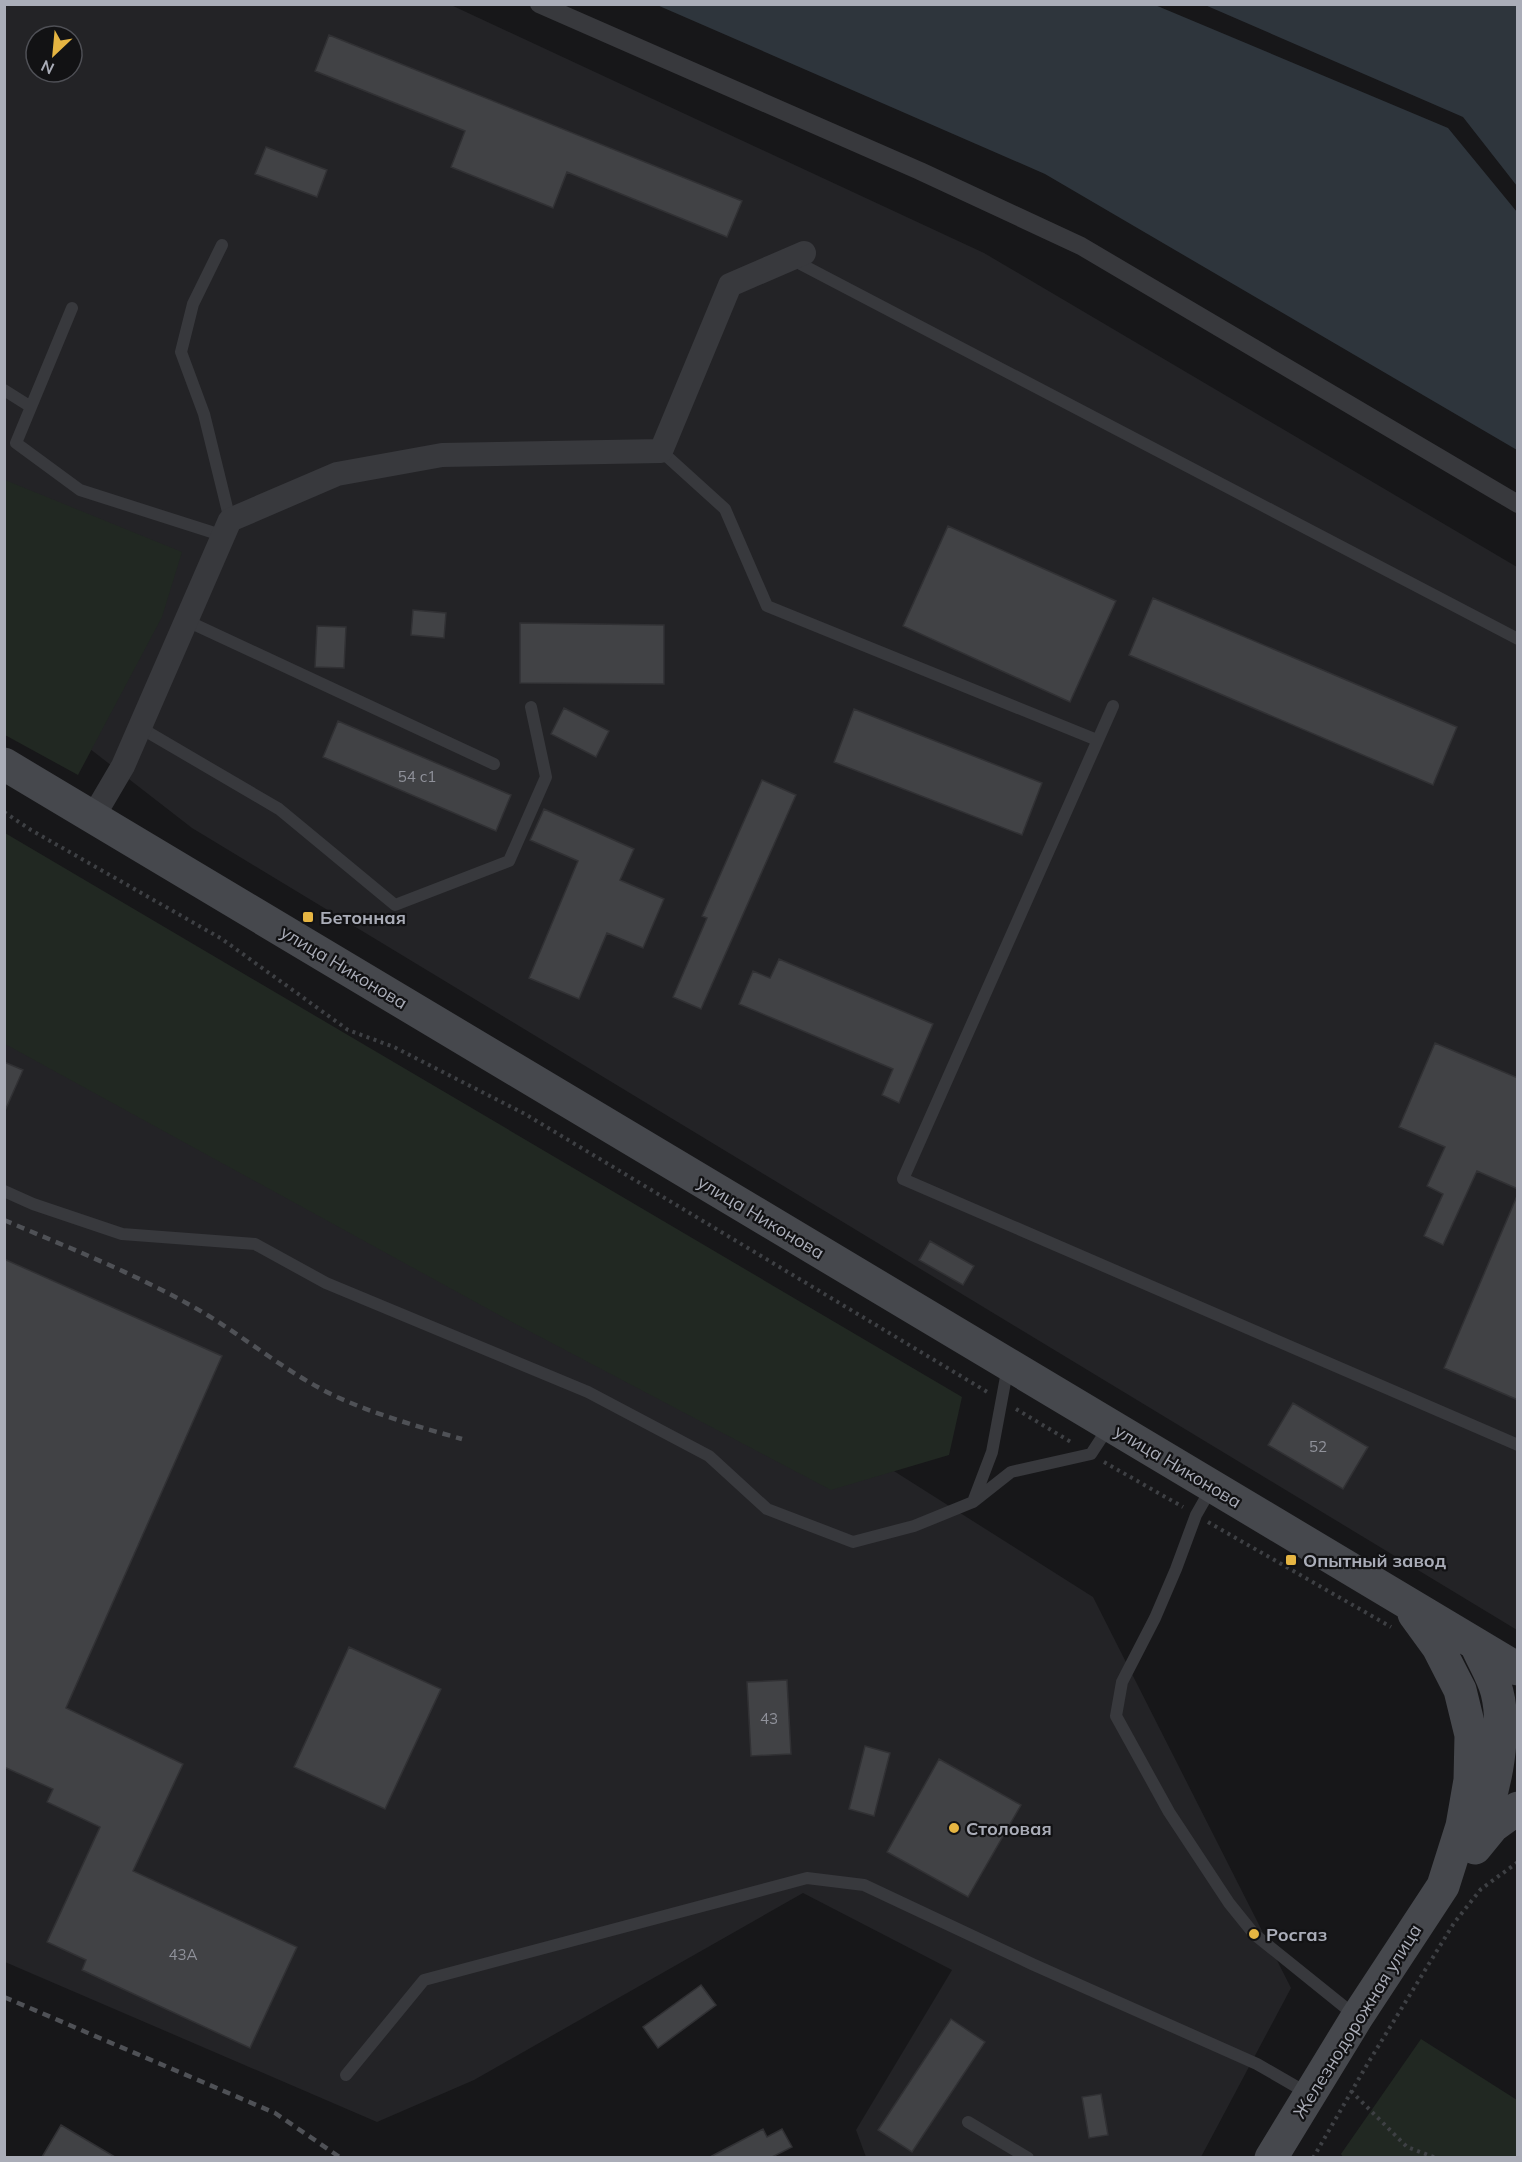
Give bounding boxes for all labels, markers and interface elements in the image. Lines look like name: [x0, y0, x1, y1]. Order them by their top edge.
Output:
north arrow: [24, 24, 84, 84]
text: N: [38, 56, 57, 79]
house number: 54 с1: [398, 767, 436, 786]
place label: Бетонная: [320, 906, 406, 929]
marker: Бетонная: [301, 910, 315, 924]
street label: улица Никонова: [276, 920, 412, 1014]
street label: улица Никонова: [693, 1170, 829, 1264]
street label: улица Никонова: [1110, 1419, 1246, 1513]
house number: 52: [1309, 1437, 1327, 1456]
place label: Опытный завод: [1303, 1549, 1447, 1572]
marker: Опытный завод: [1284, 1553, 1298, 1567]
house number: 43: [760, 1709, 778, 1728]
place label: Столовая: [966, 1817, 1052, 1840]
marker: Столовая: [947, 1821, 961, 1835]
street label: Железнодорожная улица: [1288, 1920, 1426, 2122]
place label: Росгаз: [1266, 1923, 1327, 1946]
marker: Росгаз: [1247, 1927, 1261, 1941]
house number: 43А: [168, 1945, 198, 1964]

